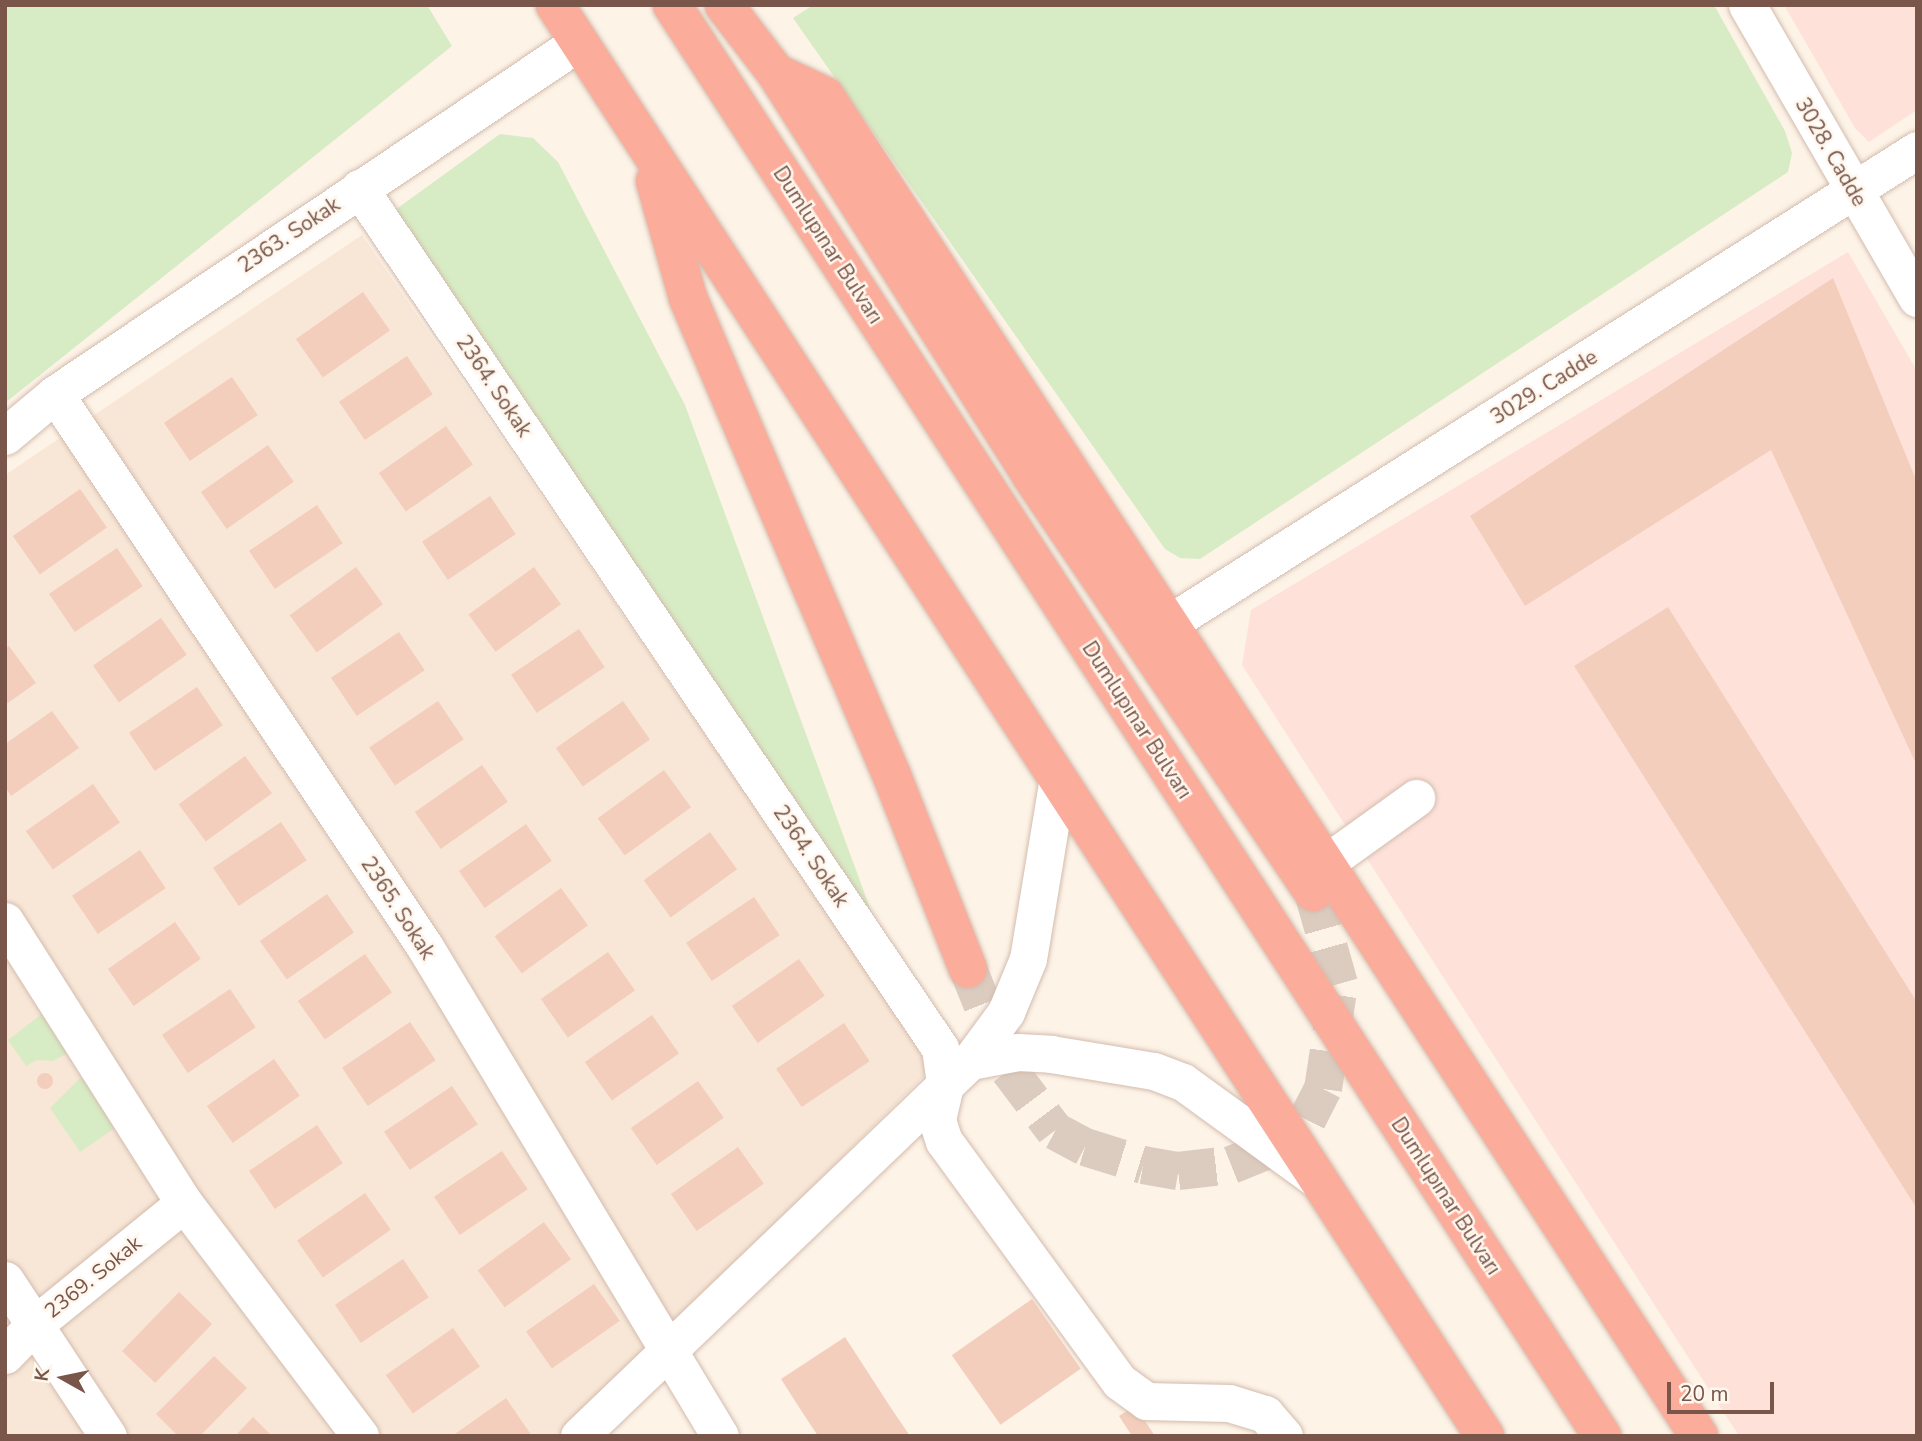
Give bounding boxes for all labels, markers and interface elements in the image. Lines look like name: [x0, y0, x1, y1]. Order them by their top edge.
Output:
street label: 3028. Cadde: [1790, 93, 1872, 211]
street label: Dumlupınar Bulvarı: [768, 162, 888, 328]
street label: 2363. Sokak: [233, 192, 345, 278]
street label: 2364. Sokak: [451, 330, 537, 442]
street label: 3029. Cadde: [1486, 344, 1602, 430]
street label: Dumlupınar Bulvarı: [1077, 637, 1197, 803]
street label: 2364. Sokak: [768, 800, 854, 912]
street label: 2365. Sokak: [356, 852, 440, 964]
street label: Dumlupınar Bulvarı: [1386, 1113, 1506, 1279]
street label: 2369. Sokak: [40, 1230, 146, 1324]
north arrow: [28, 1343, 98, 1413]
text: K: [28, 1366, 56, 1383]
scale bar: [1670, 1368, 1777, 1412]
text: 20 m: [1680, 1380, 1729, 1408]

